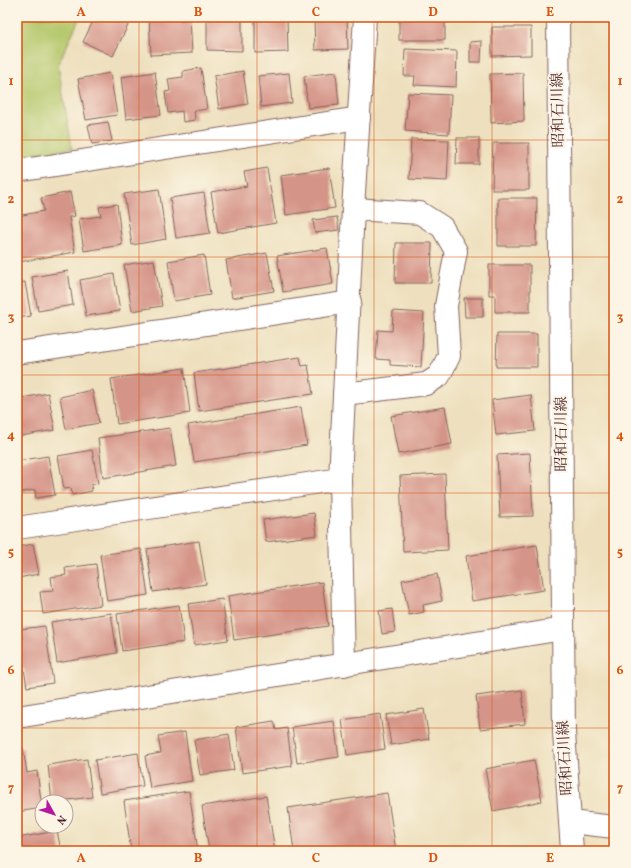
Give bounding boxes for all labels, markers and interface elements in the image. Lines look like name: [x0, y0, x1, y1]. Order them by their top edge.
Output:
text: A: [76, 4, 86, 22]
text: B: [194, 4, 203, 22]
text: C: [312, 4, 320, 22]
text: D: [428, 4, 438, 22]
text: E: [546, 4, 554, 22]
street label: 昭和石川線: [548, 72, 570, 148]
text: 1: [8, 73, 14, 91]
text: 1: [617, 73, 623, 91]
text: 2: [8, 191, 15, 209]
text: 2: [617, 191, 624, 209]
text: 3: [8, 309, 15, 327]
text: 3: [617, 309, 624, 327]
street label: 昭和石川線: [552, 396, 573, 472]
text: 4: [7, 427, 15, 445]
text: 4: [616, 427, 624, 445]
text: 5: [8, 544, 14, 562]
text: 5: [617, 544, 623, 562]
text: 6: [7, 662, 15, 680]
text: 6: [616, 662, 624, 680]
street label: 昭和石川線: [554, 720, 578, 796]
text: 7: [8, 780, 14, 798]
text: 7: [617, 780, 623, 798]
north arrow: [34, 794, 74, 834]
text: N: [52, 812, 69, 827]
text: A: [76, 850, 86, 868]
text: B: [194, 850, 203, 868]
text: C: [312, 850, 320, 868]
text: D: [428, 850, 438, 868]
text: E: [546, 850, 554, 868]

